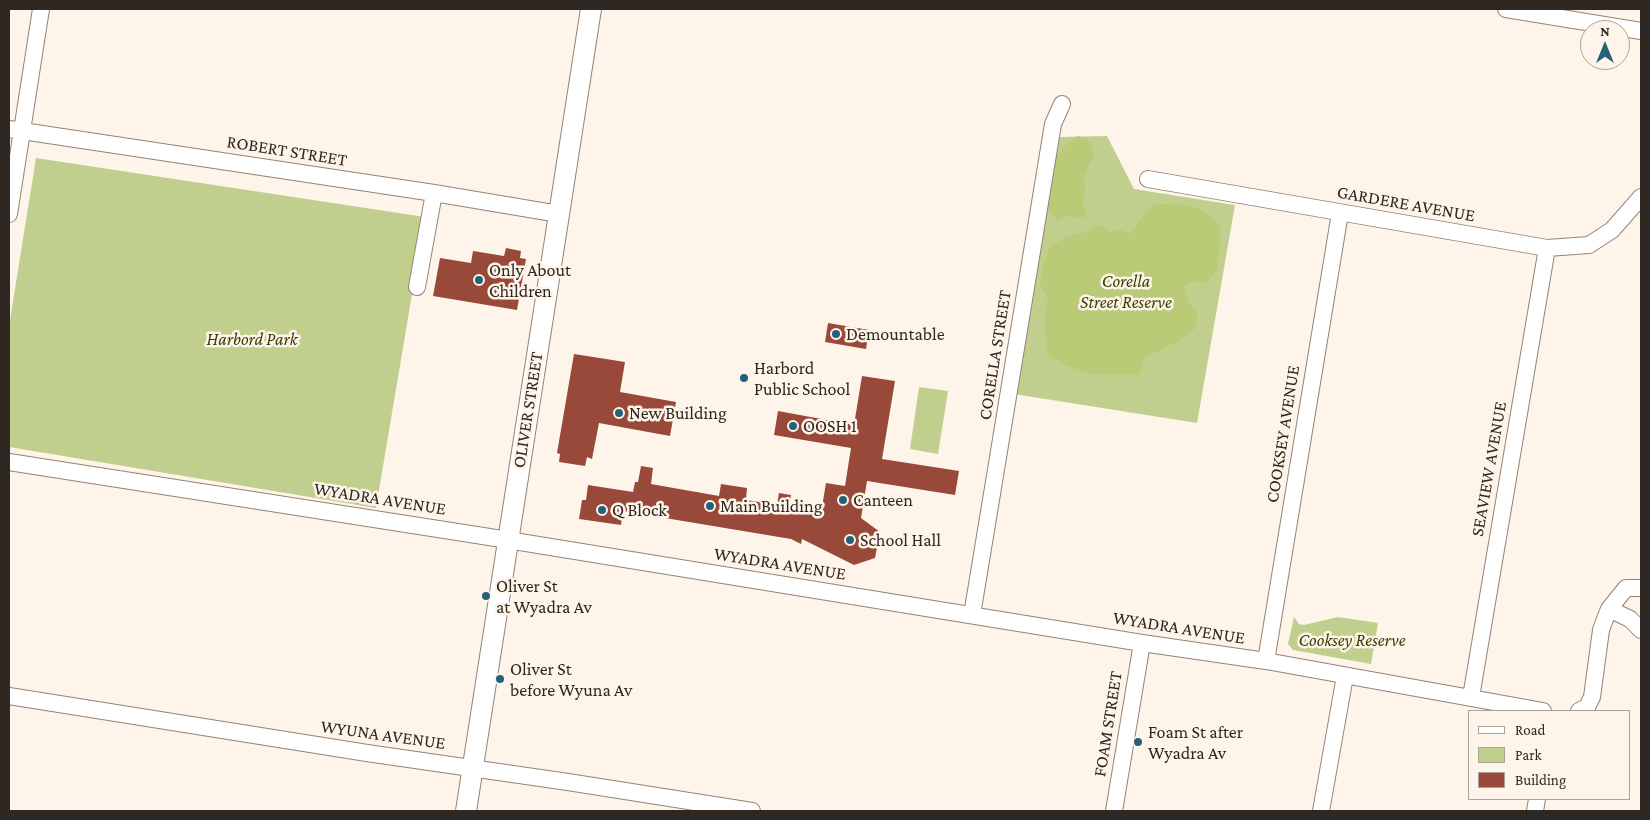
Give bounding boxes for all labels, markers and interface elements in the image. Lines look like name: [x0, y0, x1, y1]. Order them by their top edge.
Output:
north arrow: [1580, 20, 1630, 70]
text: N: [1600, 23, 1610, 39]
street label: ROBERT STREET: [225, 131, 349, 171]
street label: GARDERE AVENUE: [1335, 181, 1477, 227]
place label: Only About Children: [489, 259, 571, 302]
park label: Corella Street Reserve: [1080, 270, 1172, 312]
marker: Only About Children: [473, 274, 485, 286]
street label: CORELLA STREET: [974, 288, 1016, 422]
place label: Demountable: [846, 323, 945, 345]
park label: Harbord Park: [206, 328, 298, 350]
marker: Demountable: [830, 328, 842, 340]
street label: OLIVER STREET: [508, 350, 548, 470]
place label: Harbord Public School: [754, 357, 850, 399]
street label: COOKSEY AVENUE: [1261, 364, 1305, 504]
marker: Harbord Public School: [738, 372, 750, 384]
street label: SEAVIEW AVENUE: [1467, 400, 1511, 538]
place label: New Building: [629, 402, 727, 424]
marker: New Building: [613, 407, 625, 419]
place label: OOSH 1: [803, 415, 857, 437]
marker: OOSH 1: [787, 420, 799, 432]
street label: WYADRA AVENUE: [313, 478, 447, 520]
place label: Canteen: [853, 489, 913, 511]
marker: Canteen: [837, 494, 849, 506]
place label: Main Building: [720, 495, 822, 517]
place label: Q Block: [612, 499, 667, 521]
marker: Main Building: [704, 500, 716, 512]
marker: Q Block: [596, 504, 608, 516]
place label: School Hall: [860, 529, 941, 551]
marker: School Hall: [844, 534, 856, 546]
street label: WYADRA AVENUE: [713, 543, 847, 585]
place label: Oliver St at Wyadra Av: [496, 575, 592, 618]
marker: Oliver St at Wyadra Av: [480, 590, 492, 602]
street label: WYADRA AVENUE: [1112, 607, 1246, 649]
park label: Cooksey Reserve: [1299, 629, 1405, 651]
place label: Oliver St before Wyuna Av: [510, 658, 632, 701]
street label: FOAM STREET: [1089, 670, 1127, 778]
marker: Oliver St before Wyuna Av: [494, 673, 506, 685]
legend: [1468, 710, 1630, 800]
street label: WYUNA AVENUE: [319, 716, 447, 754]
place label: Foam St after Wyadra Av: [1148, 721, 1243, 764]
text: Road: [1515, 722, 1545, 738]
marker: Foam St after Wyadra Av: [1132, 736, 1144, 748]
text: Park: [1515, 747, 1542, 763]
text: Building: [1515, 772, 1566, 788]

